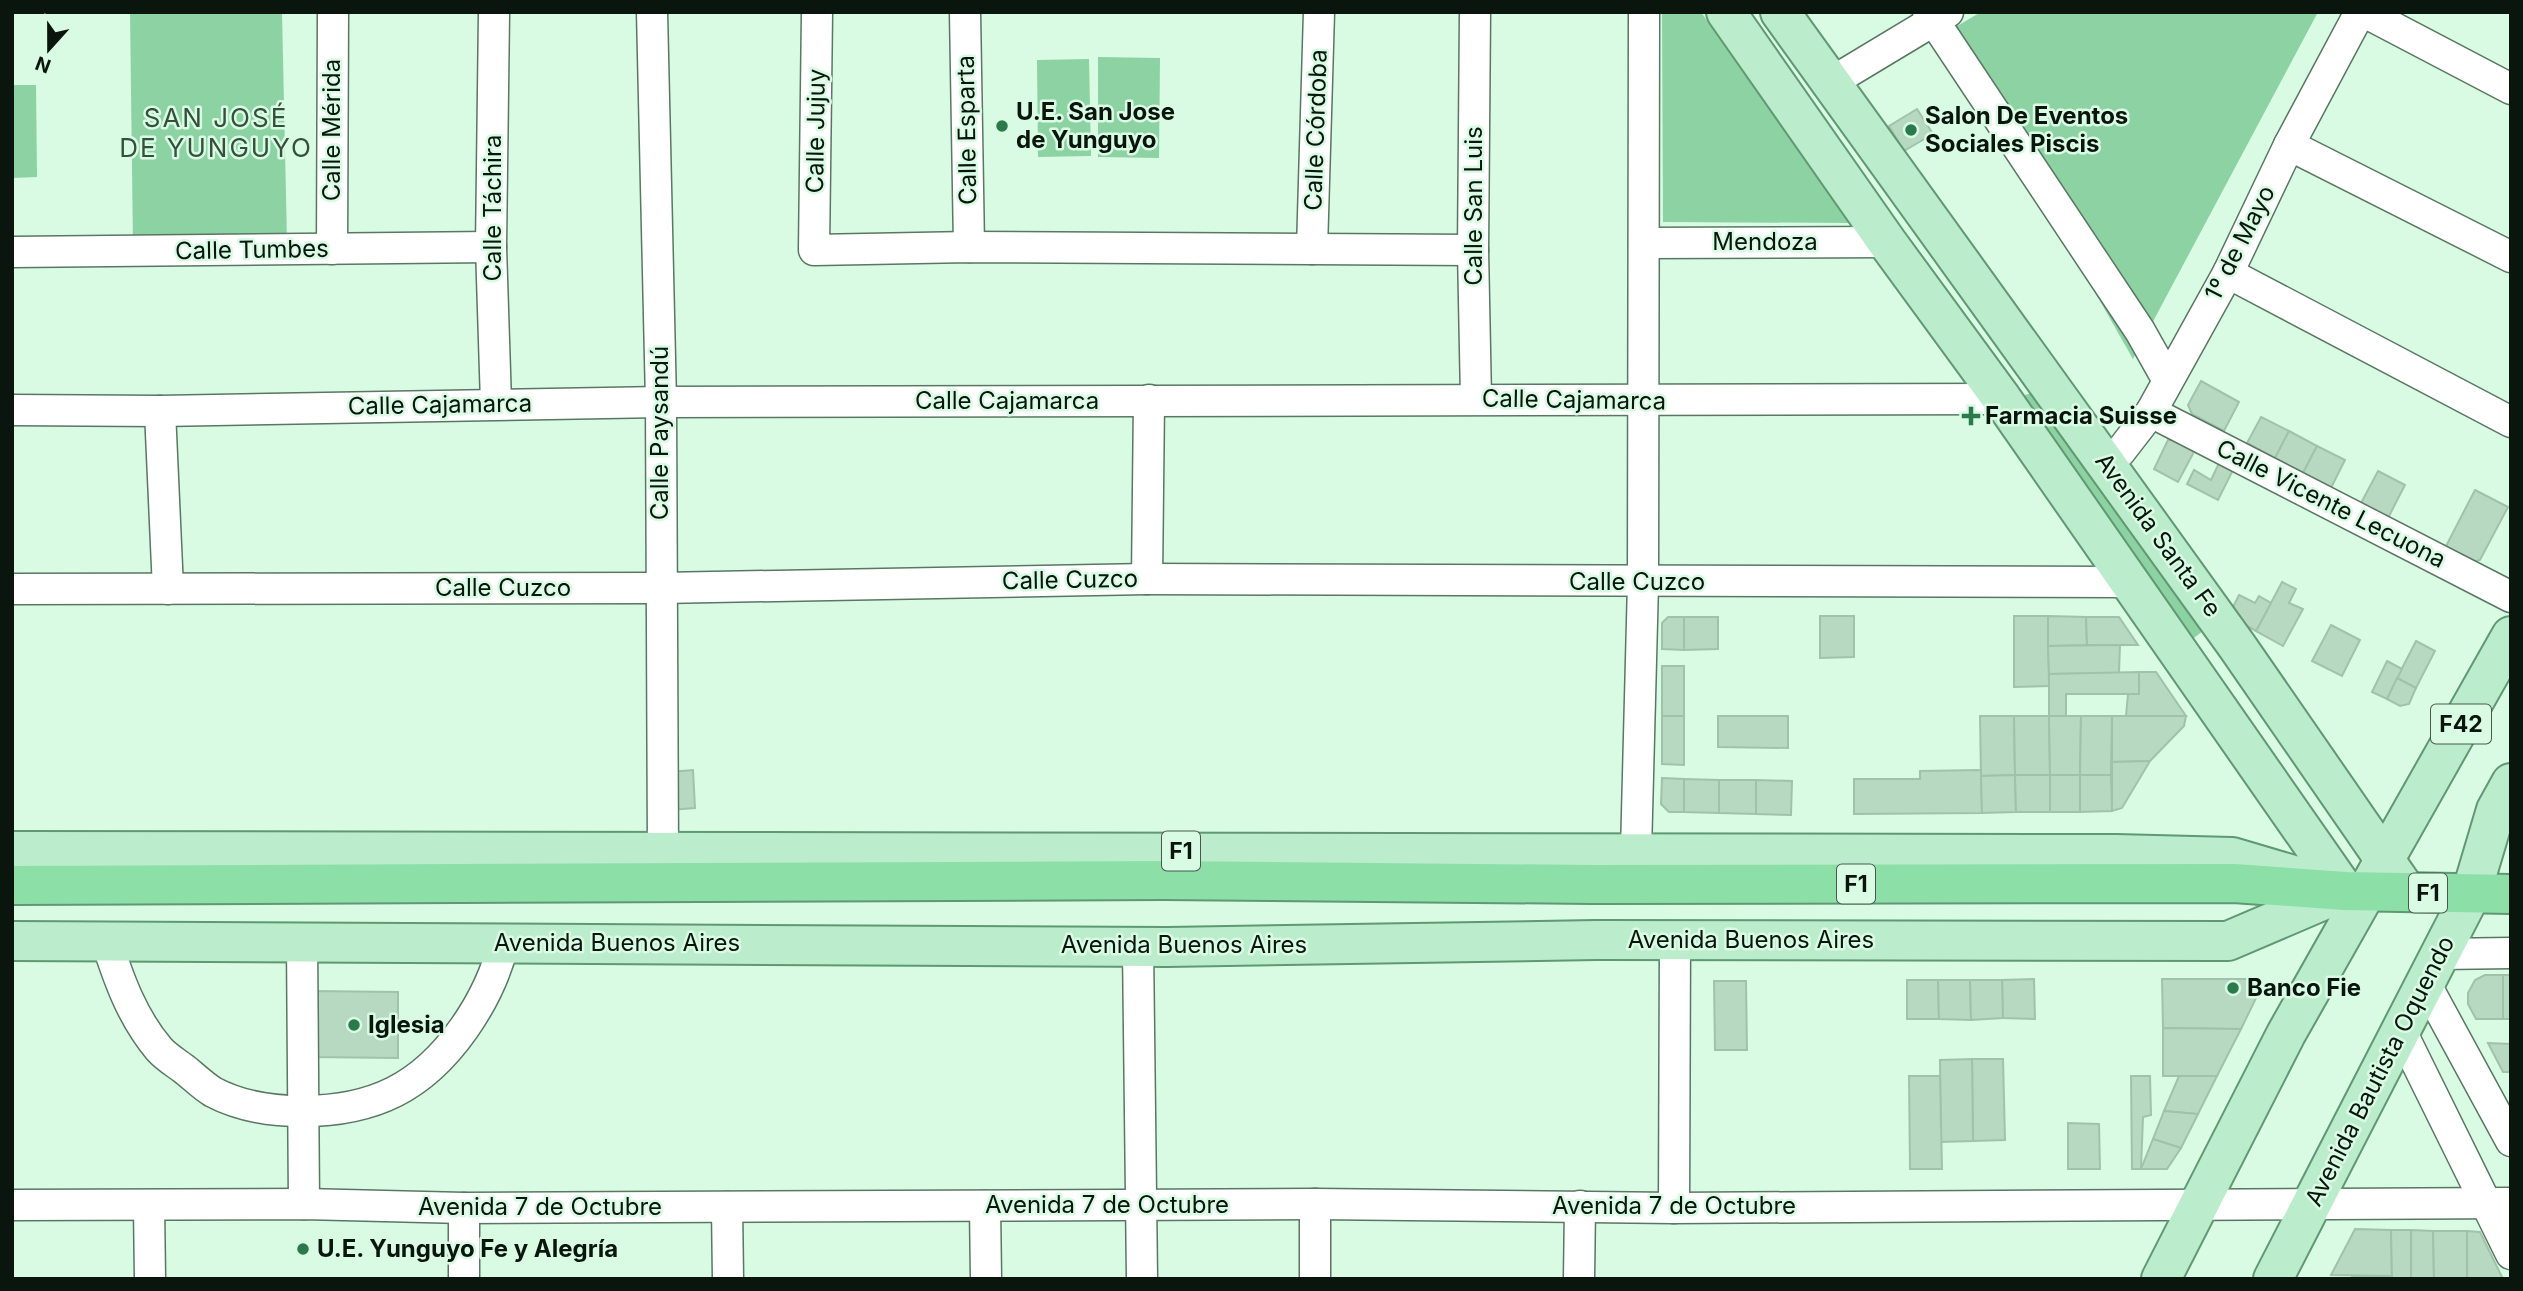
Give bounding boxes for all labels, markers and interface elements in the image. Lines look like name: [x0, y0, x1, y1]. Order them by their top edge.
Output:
north arrow: [14, 14, 84, 84]
street label: Calle Córdoba: [1298, 49, 1333, 211]
text: N: [32, 51, 54, 78]
street label: Calle Esparta: [951, 55, 982, 205]
street label: Calle Mérida: [317, 59, 346, 201]
street label: Calle Jujuy: [800, 68, 831, 194]
place label: U.E. San Jose de Yunguyo: [1016, 97, 1175, 154]
place label: Salon De Eventos Sociales Piscis: [1925, 101, 2128, 158]
district label: SAN JOSÉ DE YUNGUYO: [119, 102, 313, 163]
marker: U.E. San Jose de Yunguyo: [994, 118, 1010, 134]
marker: Salon De Eventos Sociales Piscis: [1903, 122, 1919, 138]
street label: Calle San Luis: [1459, 126, 1488, 286]
street label: Calle Táchira: [478, 135, 507, 281]
street label: 1º de Mayo: [2198, 181, 2281, 305]
street label: Mendoza: [1712, 227, 1818, 256]
street label: Calle Tumbes: [175, 234, 329, 265]
street label: Calle Paysandú: [645, 346, 674, 520]
street label: Calle Cajamarca: [1482, 383, 1666, 416]
street label: Calle Cajamarca: [915, 386, 1099, 415]
street label: Calle Cajamarca: [348, 388, 532, 421]
place label: Farmacia Suisse: [1985, 401, 2177, 430]
marker: Farmacia Suisse: [1963, 408, 1979, 424]
street label: Calle Vicente Lecuona: [2212, 433, 2451, 574]
street label: Avenida Santa Fe: [2089, 447, 2228, 622]
street label: Calle Cuzco: [1002, 564, 1138, 595]
street label: Calle Cuzco: [1569, 567, 1705, 596]
street label: Calle Cuzco: [435, 573, 571, 602]
road number: F42: [2431, 704, 2491, 744]
road number: F1: [1162, 832, 1200, 870]
road number: F1: [1837, 864, 1875, 904]
road number: F1: [2409, 874, 2447, 912]
street label: Avenida Buenos Aires: [1628, 925, 1874, 954]
street label: Avenida Buenos Aires: [494, 928, 740, 957]
street label: Avenida Buenos Aires: [1061, 930, 1307, 959]
street label: Avenida Bautista Oquendo: [2299, 931, 2460, 1211]
place label: Banco Fie: [2247, 973, 2361, 1002]
marker: Banco Fie: [2225, 980, 2241, 996]
place label: Iglesia: [368, 1010, 445, 1039]
marker: Iglesia: [346, 1017, 362, 1033]
street label: Avenida 7 de Octubre: [985, 1190, 1229, 1219]
street label: Avenida 7 de Octubre: [1552, 1191, 1796, 1220]
street label: Avenida 7 de Octubre: [418, 1192, 662, 1221]
place label: U.E. Yunguyo Fe y Alegría: [317, 1234, 618, 1263]
marker: U.E. Yunguyo Fe y Alegría: [295, 1241, 311, 1257]

